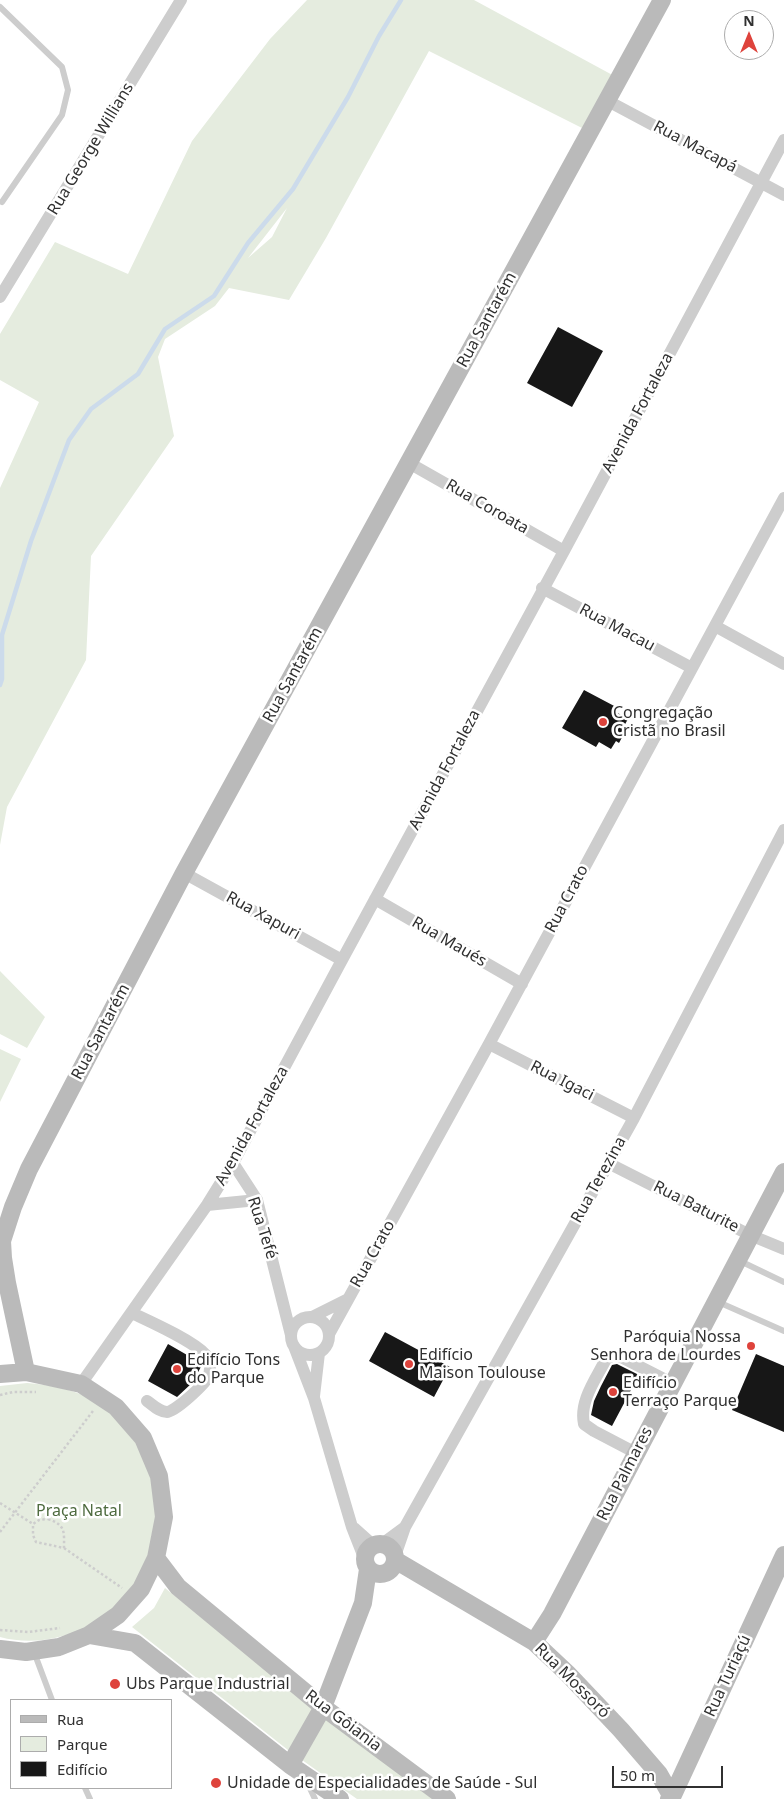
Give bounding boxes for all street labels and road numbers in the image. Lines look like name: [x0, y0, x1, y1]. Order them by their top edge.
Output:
street label: Rua George Willians: [44, 79, 138, 219]
street label: Rua Macapá: [650, 117, 740, 177]
street label: Rua Santarém: [453, 269, 521, 371]
street label: Avenida Fortaleza: [598, 350, 678, 476]
street label: Rua Coroata: [442, 476, 532, 538]
street label: Rua Macau: [576, 600, 658, 656]
street label: Rua Santarém: [259, 624, 327, 726]
street label: Avenida Fortaleza: [405, 707, 485, 833]
street label: Rua Crato: [541, 862, 593, 936]
street label: Rua Xapuri: [223, 888, 303, 944]
street label: Rua Maués: [408, 913, 490, 971]
street label: Rua Santarém: [68, 981, 134, 1083]
street label: Rua Igaci: [527, 1057, 597, 1105]
street label: Avenida Fortaleza: [211, 1063, 293, 1189]
street label: Rua Terezina: [567, 1134, 631, 1226]
street label: Rua Baturite: [650, 1177, 742, 1237]
street label: Rua Tefé: [243, 1194, 281, 1262]
street label: Rua Crato: [347, 1217, 399, 1291]
street label: Rua Palmares: [593, 1424, 657, 1524]
street label: Rua Turiaçú: [701, 1632, 755, 1720]
street label: Rua Mossoró: [531, 1640, 613, 1722]
street label: Rua Gôiania: [301, 1686, 385, 1756]

